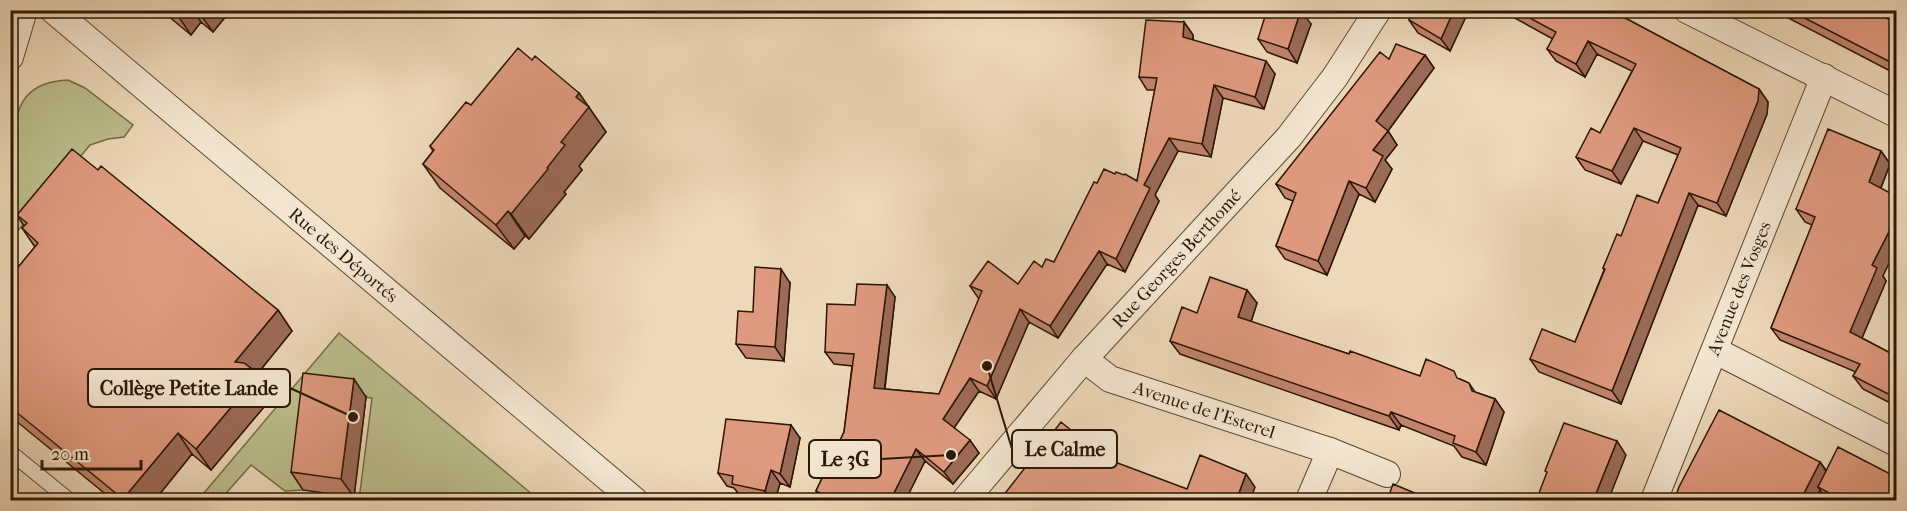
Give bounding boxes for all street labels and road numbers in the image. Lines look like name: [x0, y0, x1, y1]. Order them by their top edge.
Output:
street label: Rue Georges Berthomé: [1108, 185, 1246, 333]
street label: Rue des Déportés: [284, 203, 402, 307]
street label: Avenue des Vosges: [1703, 218, 1776, 360]
street label: Avenue de l'Esterel: [1130, 377, 1278, 443]

